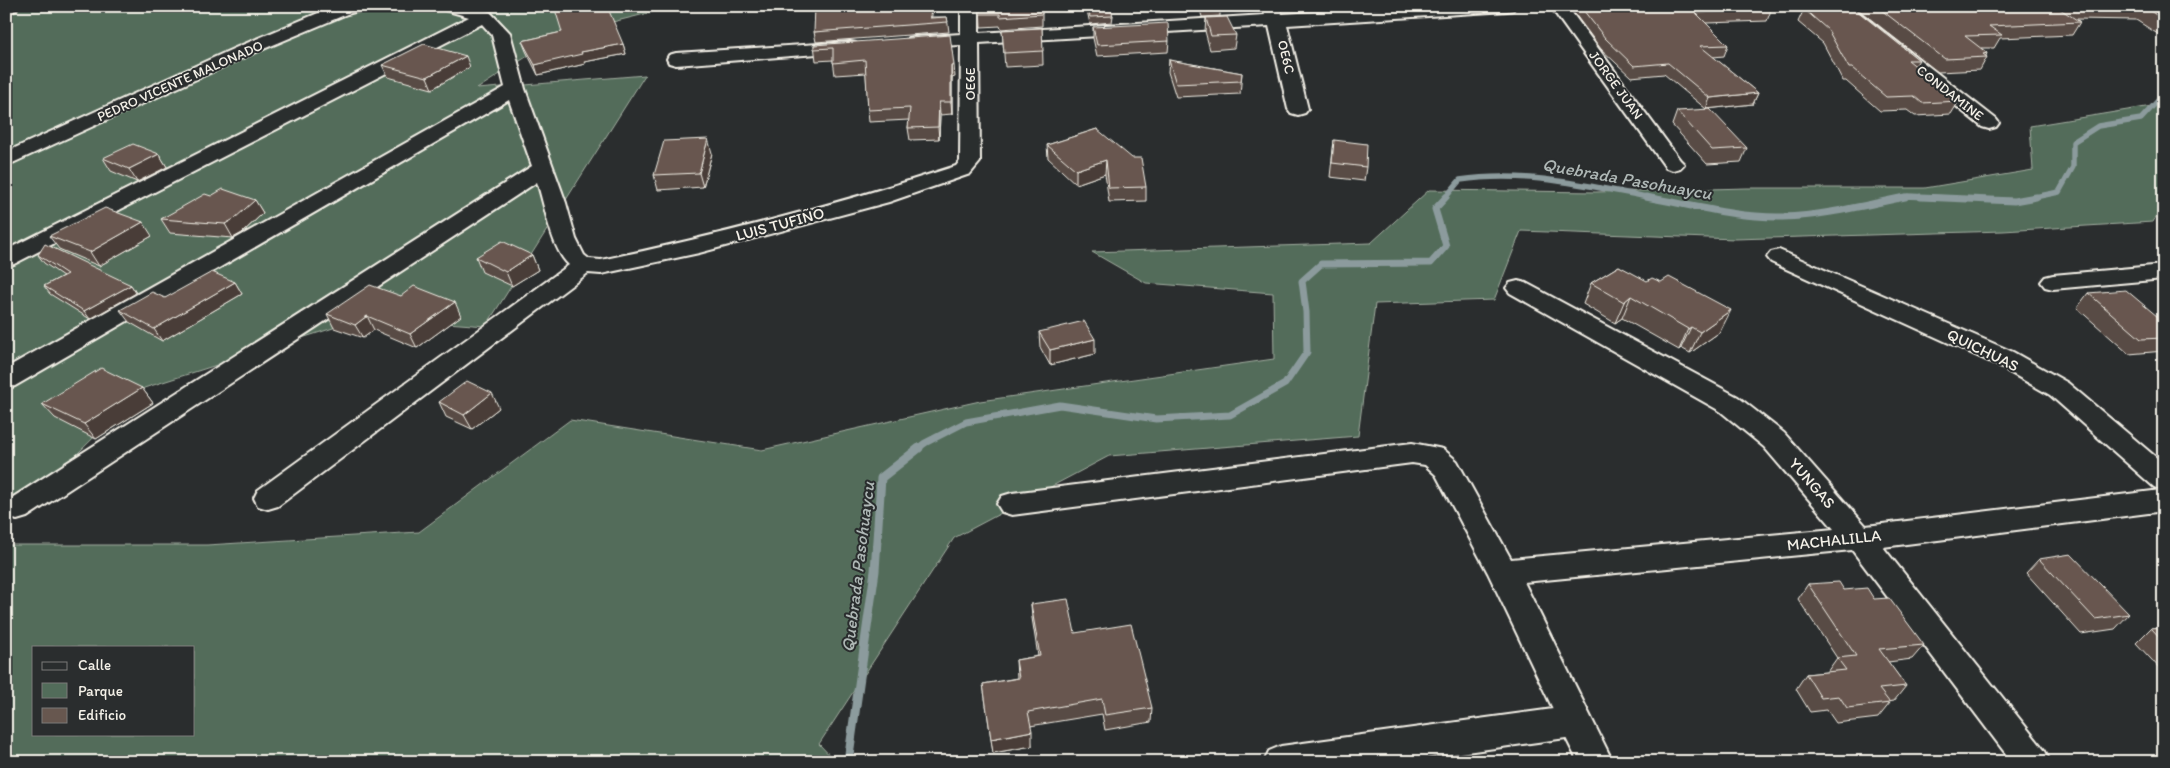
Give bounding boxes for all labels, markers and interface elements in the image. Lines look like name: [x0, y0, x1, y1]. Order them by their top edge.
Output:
street label: PEDRO VICENTE MALONADO: [94, 37, 266, 125]
street label: OE6C: [1274, 38, 1298, 76]
street label: JORGE JUAN: [1585, 47, 1647, 123]
street label: CONDAMINE: [1913, 62, 1987, 125]
street label: OE6E: [962, 67, 979, 101]
water label: Quebrada Pasohuaycu: [1541, 153, 1714, 205]
street label: LUIS TUFIÑO: [734, 203, 826, 245]
street label: QUICHUAS: [1944, 324, 2022, 376]
street label: YUNGAS: [1785, 454, 1839, 512]
water label: Quebrada Pasohuaycu: [837, 480, 879, 653]
street label: MACHALILLA: [1786, 526, 1882, 554]
legend: [32, 646, 195, 736]
text: Calle: [78, 656, 111, 674]
text: Parque: [78, 682, 123, 700]
text: Edificio: [78, 706, 126, 724]

